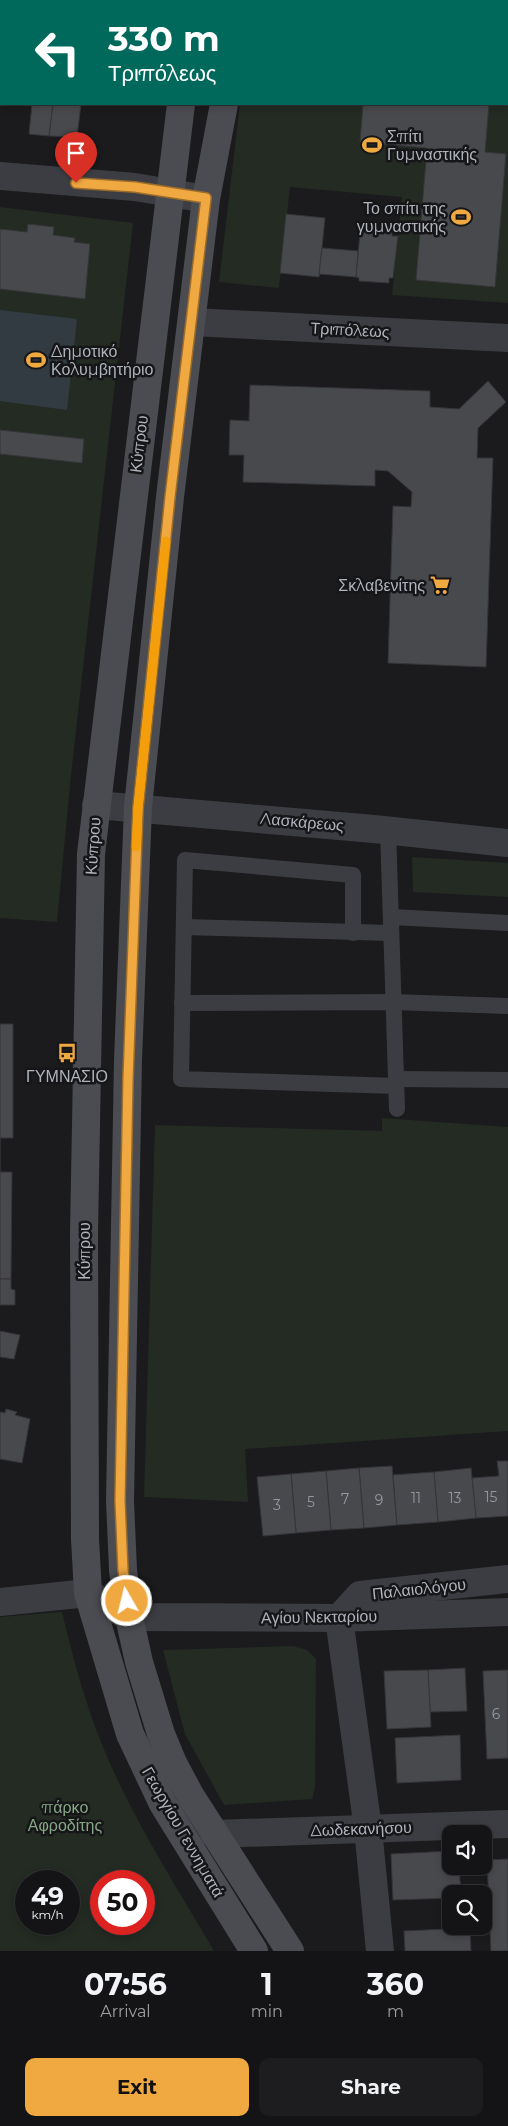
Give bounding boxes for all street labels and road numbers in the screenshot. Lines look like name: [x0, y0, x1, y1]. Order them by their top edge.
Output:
street label: Τριπόλεως: [310, 318, 390, 342]
street label: Κύπρου: [126, 414, 152, 474]
street label: Λασκάρεως: [259, 809, 345, 835]
street label: Κύπρου: [82, 817, 104, 875]
street label: Κύπρου: [75, 1222, 94, 1280]
street label: Παλαιολόγου: [371, 1575, 467, 1603]
street label: Αγίου Νεκταρίου: [261, 1606, 377, 1628]
street label: Γεωργίου Γεννηματά: [138, 1763, 228, 1901]
street label: Δωδεκανήσου: [310, 1818, 412, 1840]

